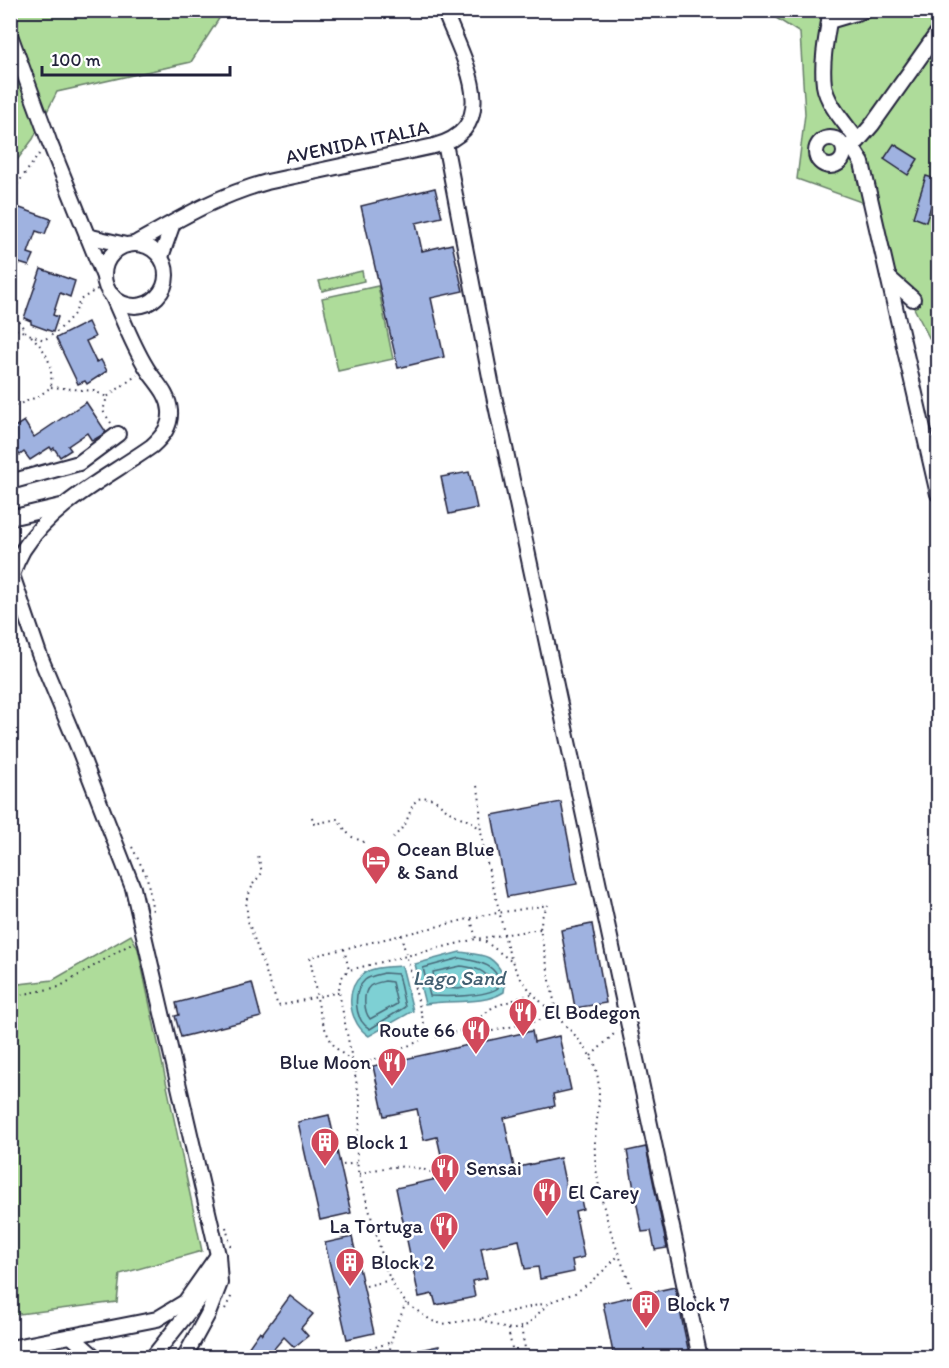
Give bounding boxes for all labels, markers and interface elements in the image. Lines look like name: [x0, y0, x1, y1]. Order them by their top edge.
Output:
scale bar: [42, 39, 230, 77]
text: 100 m: [51, 49, 101, 71]
street label: AVENIDA ITALIA: [283, 115, 431, 169]
place label: Ocean Blue & Sand: [397, 837, 495, 884]
hotel icon: Ocean Blue & Sand: [360, 844, 392, 886]
water label: Lago Sand: [412, 965, 507, 990]
restaurant icon: El Bodegon: [507, 996, 539, 1038]
place label: El Bodegon: [544, 1000, 640, 1024]
restaurant icon: Route 66: [460, 1014, 492, 1056]
place label: Route 66: [379, 1018, 455, 1042]
restaurant icon: Blue Moon: [376, 1046, 408, 1088]
place label: Blue Moon: [280, 1050, 371, 1074]
building icon: Block 1: [309, 1126, 341, 1168]
place label: Block 1: [346, 1130, 408, 1154]
restaurant icon: Sensai: [429, 1152, 461, 1194]
place label: Sensai: [466, 1156, 522, 1180]
restaurant icon: El Carey: [531, 1176, 563, 1218]
place label: El Carey: [568, 1180, 640, 1204]
restaurant icon: La Tortuga: [428, 1210, 460, 1252]
place label: La Tortuga: [329, 1214, 424, 1238]
building icon: Block 2: [334, 1246, 366, 1288]
place label: Block 2: [371, 1250, 435, 1274]
building icon: Block 7: [630, 1288, 662, 1330]
place label: Block 7: [667, 1292, 730, 1316]

